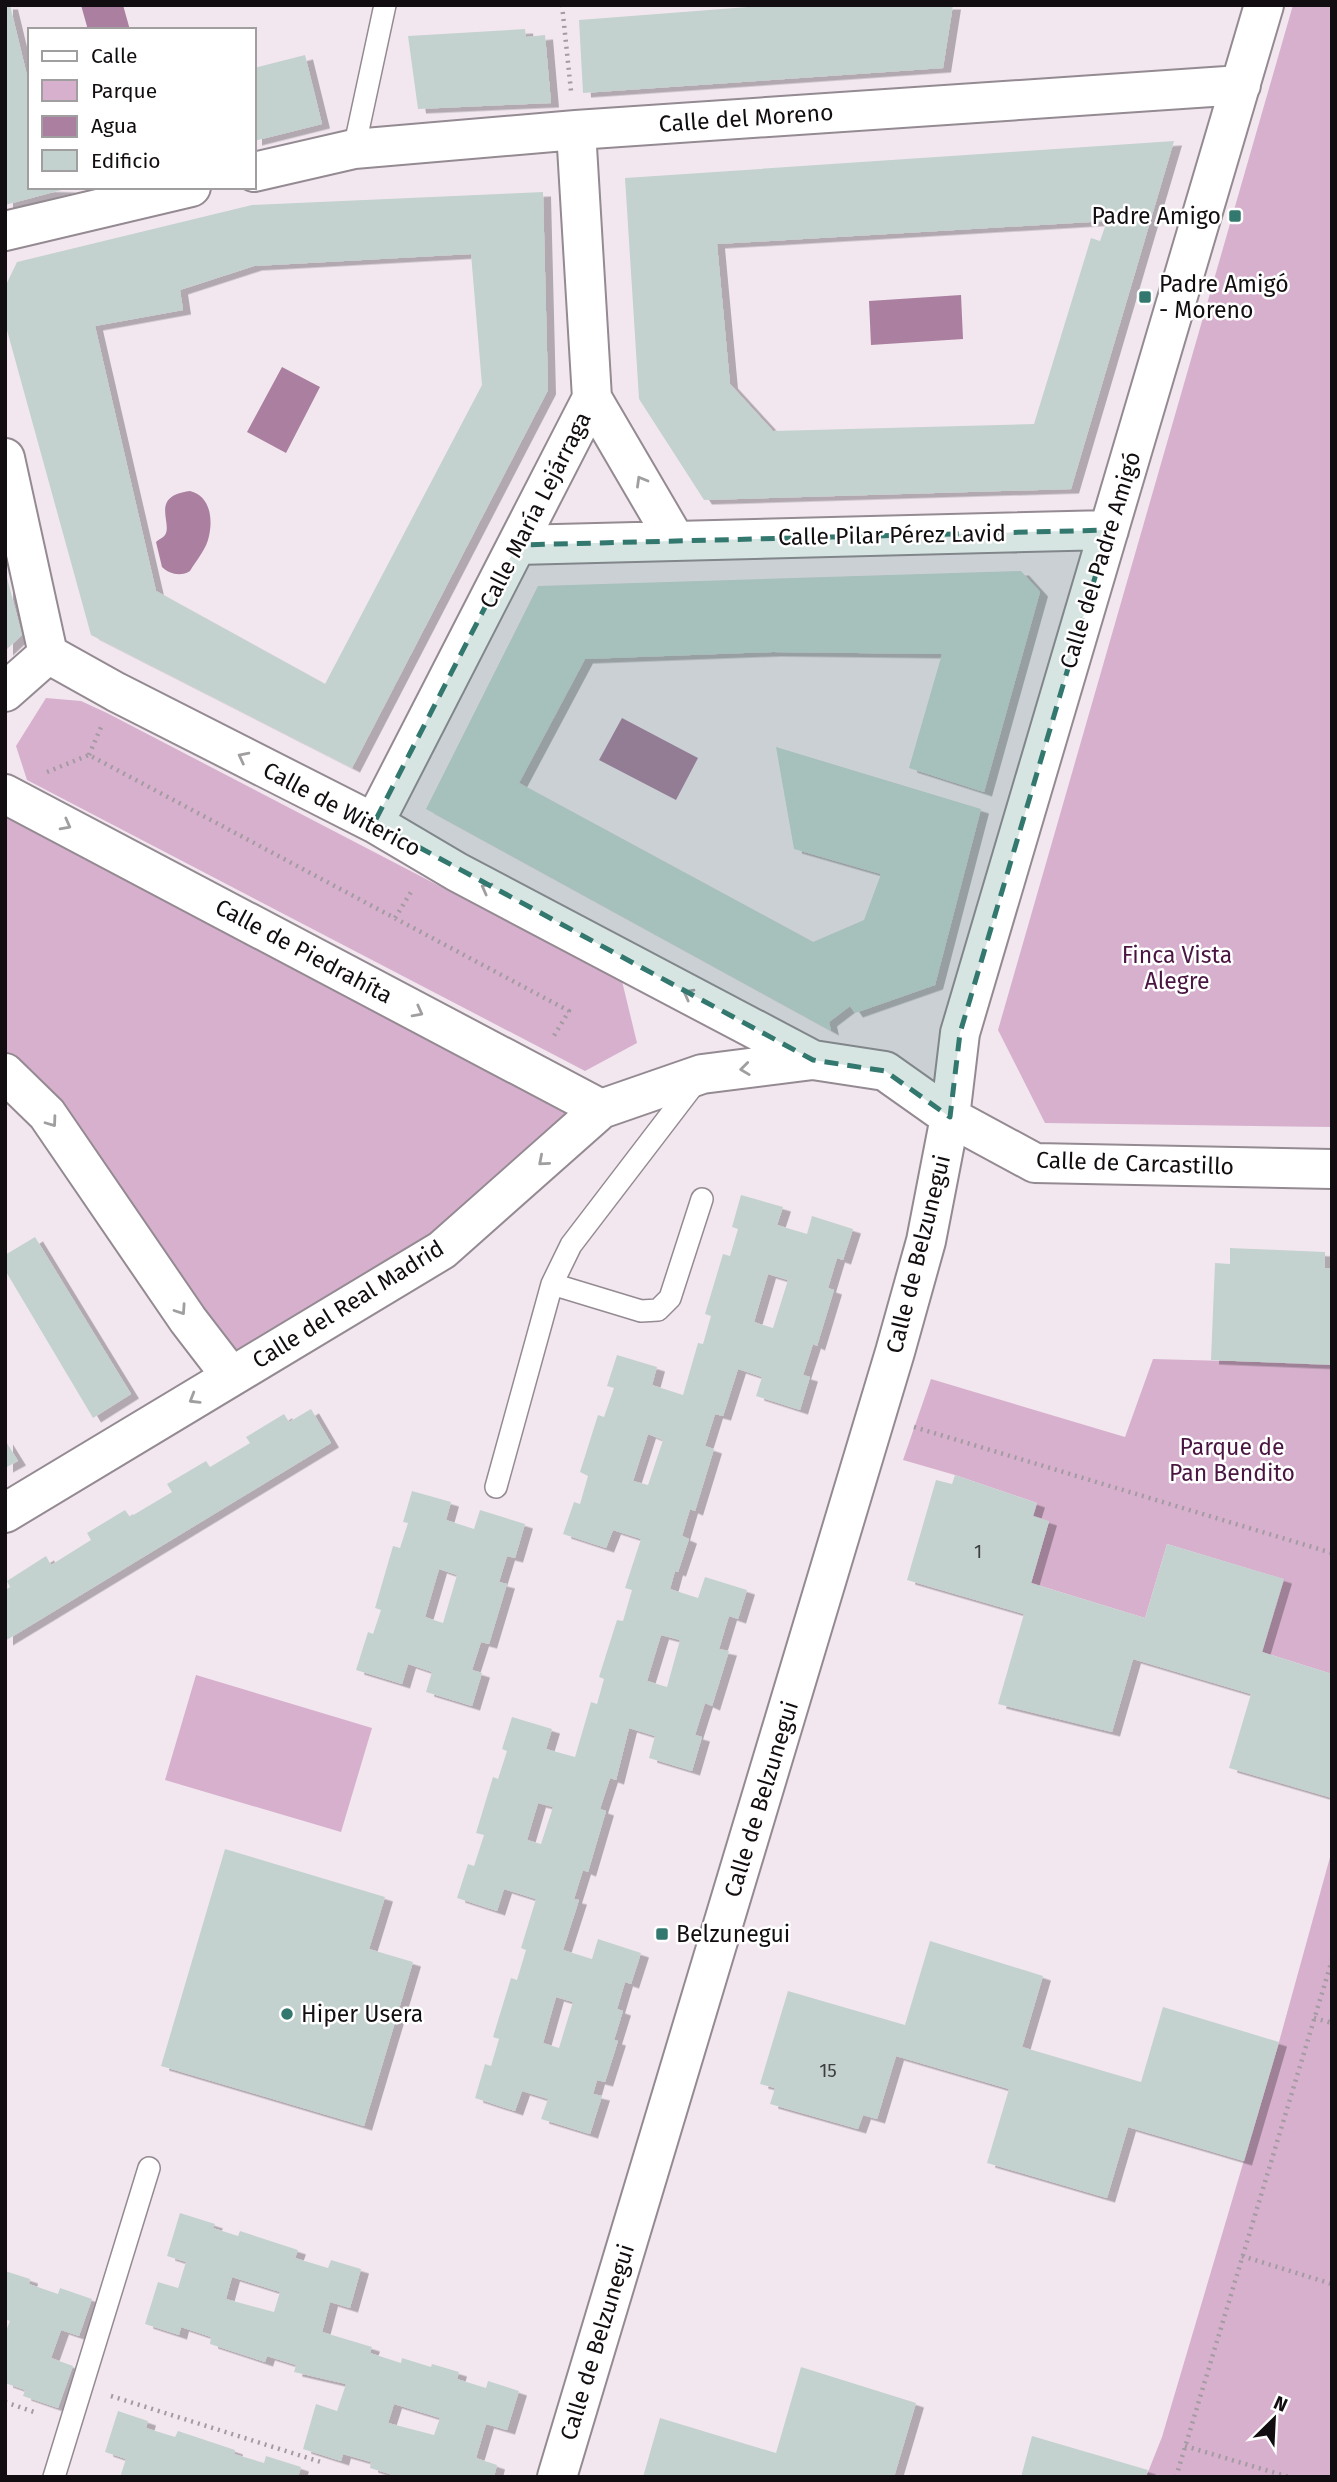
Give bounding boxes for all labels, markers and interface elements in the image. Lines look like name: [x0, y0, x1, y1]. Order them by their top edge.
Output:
legend: [28, 28, 256, 189]
text: Calle: [91, 43, 137, 69]
text: Parque: [91, 78, 157, 104]
street label: Calle del Moreno: [658, 98, 834, 138]
text: Agua: [91, 113, 137, 139]
text: Edificio: [91, 148, 161, 174]
place label: Padre Amigo: [1091, 202, 1221, 230]
marker: Padre Amigo: [1227, 208, 1243, 224]
place label: Padre Amigó - Moreno: [1159, 270, 1289, 324]
marker: Padre Amigó - Moreno: [1137, 289, 1153, 305]
street label: Calle María Lejárraga: [473, 407, 597, 613]
street label: Calle del Padre Amigó: [1054, 448, 1146, 672]
one-way arrow: [636, 476, 649, 489]
street label: Calle Pilar Pérez Lavid: [778, 519, 1006, 551]
one-way arrow: [238, 751, 250, 765]
street label: Calle de Witerico: [258, 756, 426, 862]
one-way arrow: [59, 816, 71, 830]
one-way arrow: [481, 883, 494, 896]
street label: Calle de Piedrahíta: [211, 892, 397, 1010]
park label: Finca Vista Alegre: [1122, 941, 1232, 995]
one-way arrow: [683, 989, 695, 1002]
one-way arrow: [411, 1003, 424, 1017]
one-way arrow: [739, 1061, 750, 1076]
one-way arrow: [44, 1114, 57, 1127]
street label: Calle de Carcastillo: [1036, 1146, 1234, 1180]
one-way arrow: [538, 1152, 551, 1165]
street label: Calle de Belzunegui: [880, 1152, 956, 1356]
street label: Calle del Real Madrid: [247, 1234, 449, 1374]
one-way arrow: [173, 1302, 185, 1315]
one-way arrow: [189, 1390, 202, 1403]
park label: Parque de Pan Bendito: [1169, 1433, 1295, 1487]
house number: 1: [974, 1540, 982, 1563]
street label: Calle de Belzunegui: [718, 1698, 804, 1900]
place label: Belzunegui: [676, 1920, 790, 1948]
marker: Belzunegui: [654, 1926, 670, 1942]
place label: Hiper Usera: [301, 2000, 423, 2028]
marker: Hiper Usera: [279, 2006, 295, 2022]
house number: 15: [819, 2059, 837, 2082]
street label: Calle de Belzunegui: [554, 2241, 640, 2443]
north arrow: [1239, 2384, 1309, 2454]
text: N: [1270, 2391, 1291, 2417]

